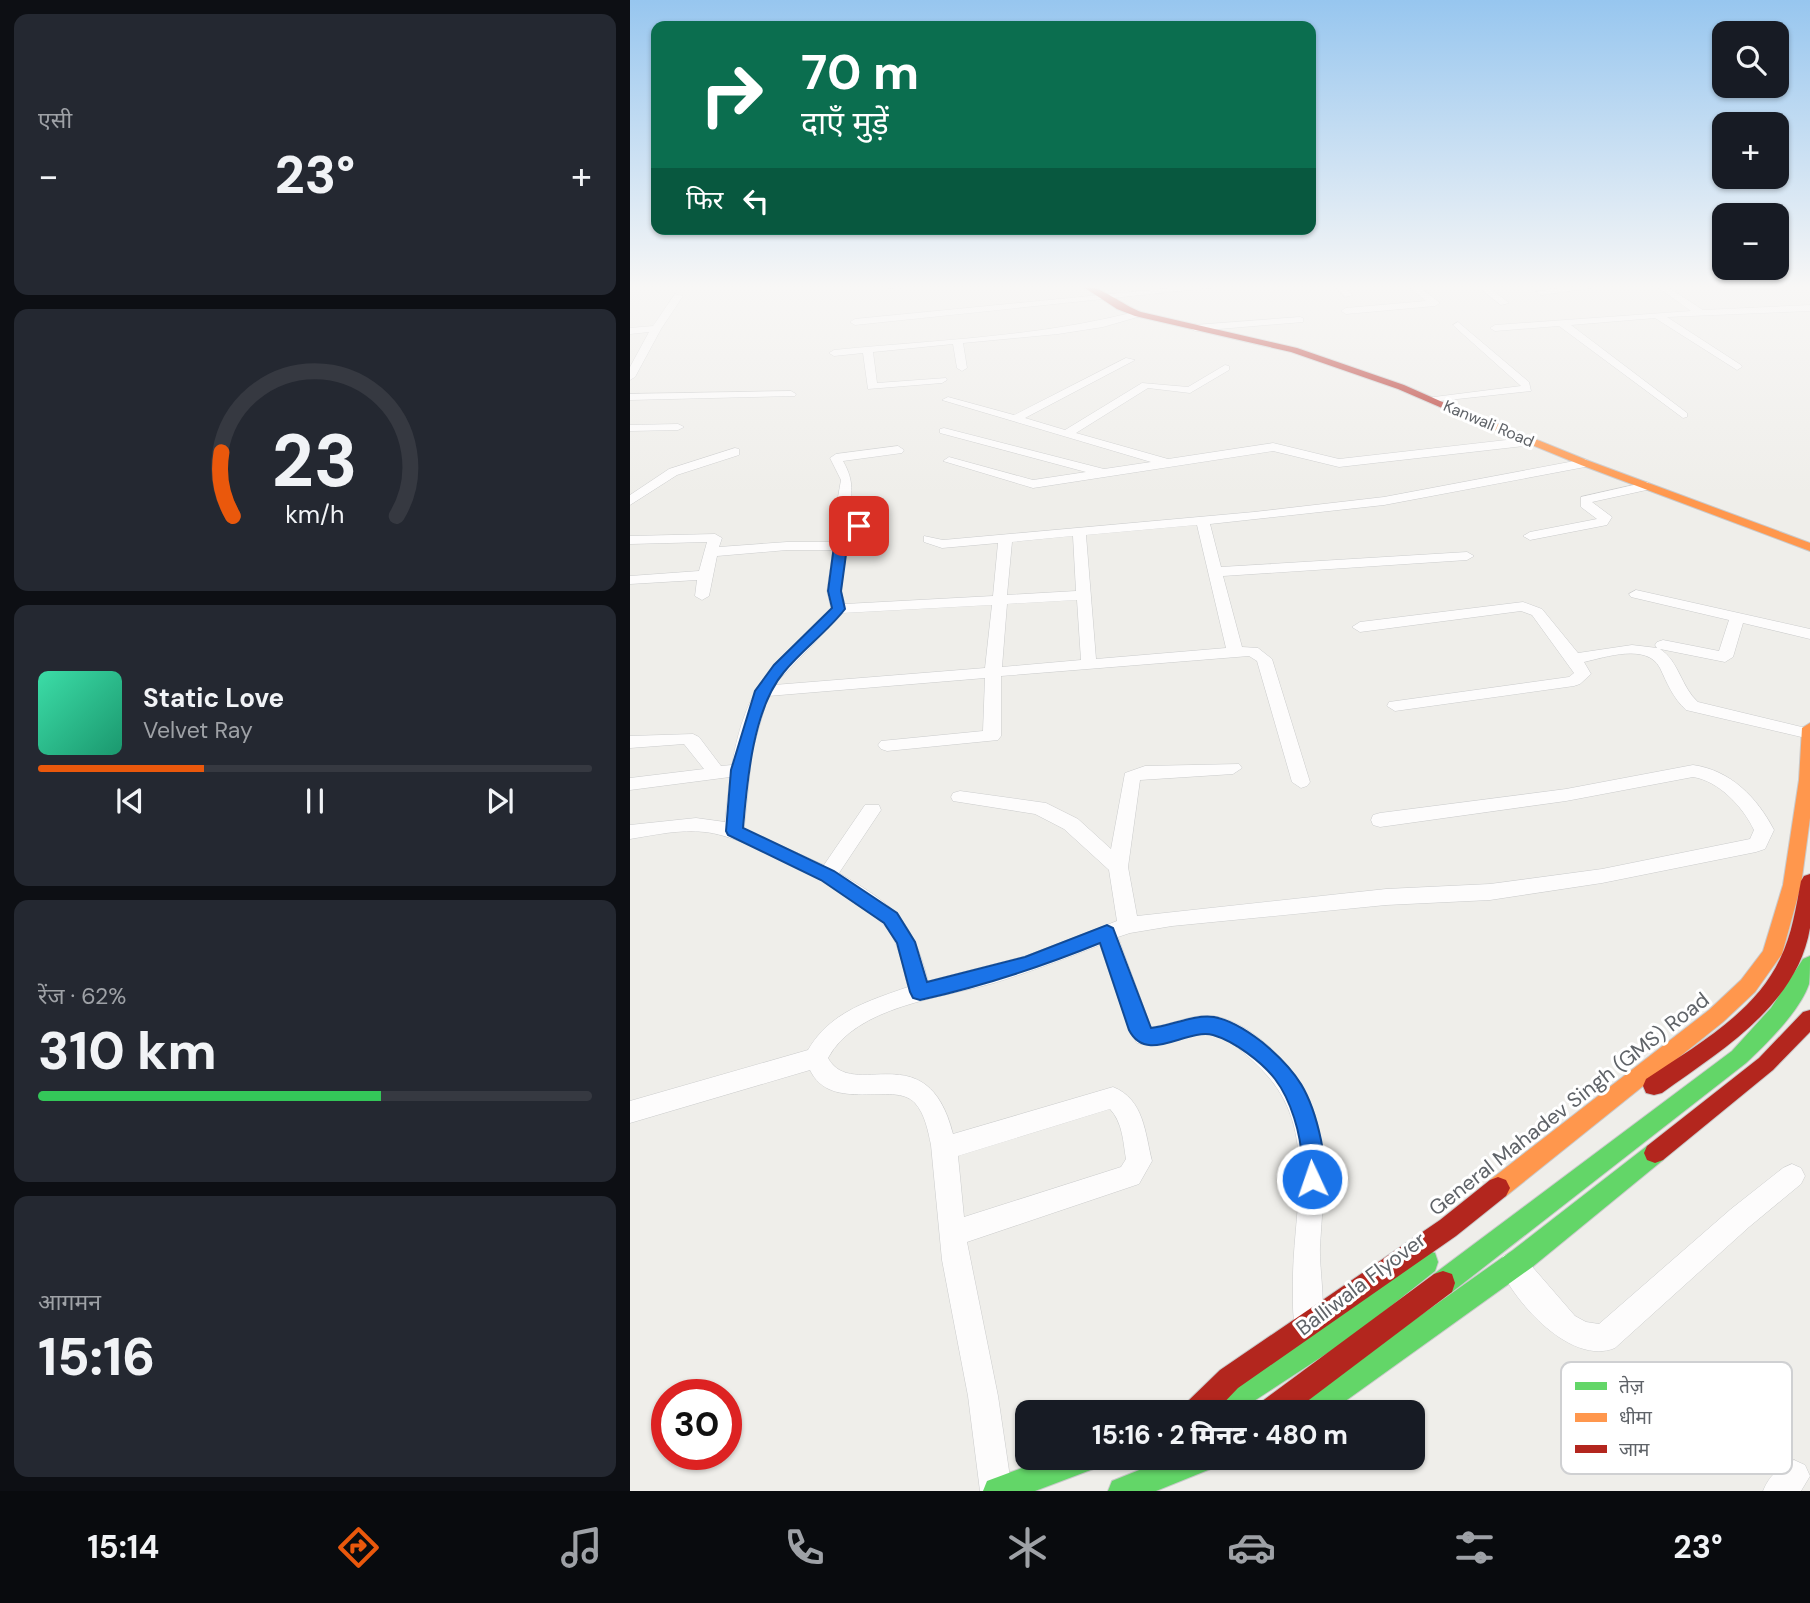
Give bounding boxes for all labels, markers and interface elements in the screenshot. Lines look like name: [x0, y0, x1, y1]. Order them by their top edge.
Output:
map controls: [1712, 21, 1789, 280]
button: search: [1712, 21, 1789, 98]
text: 70 m: [801, 40, 919, 104]
icon: right: [686, 49, 777, 140]
text: दाएँ मुड़ें: [801, 102, 889, 144]
text: एसी: [38, 105, 72, 135]
button: +: [1712, 112, 1789, 189]
text: 23°: [275, 141, 355, 209]
text: −: [38, 151, 59, 201]
text: +: [571, 151, 592, 201]
icon: left: [737, 182, 775, 220]
text: फिर: [686, 183, 723, 217]
button: −: [1712, 203, 1789, 280]
street label: Kanwali Road: [1440, 395, 1537, 452]
text: 23: [272, 415, 358, 510]
pin: [829, 496, 889, 556]
text: km/h: [285, 498, 345, 531]
icon: arrive: [840, 507, 878, 545]
text: Static Love: [143, 681, 284, 715]
text: Velvet Ray: [143, 715, 253, 745]
icon: previous: [111, 782, 149, 820]
icon: pause: [296, 782, 334, 820]
icon: next: [481, 782, 519, 820]
text: रेंज · 62%: [38, 981, 126, 1011]
street label: General Mahadev Singh (GMS) Road: [1423, 986, 1715, 1222]
text: 310 km: [38, 1017, 217, 1085]
position arrow: [1275, 1142, 1349, 1216]
street label: Balliwala Flyover: [1290, 1226, 1432, 1342]
text: आगमन: [38, 1287, 101, 1317]
text: 15:16: [38, 1323, 155, 1391]
legend: [1561, 1362, 1792, 1474]
text: तेज़: [1619, 1374, 1645, 1399]
speed limit sign: 30: [651, 1379, 742, 1470]
text: धीमा: [1619, 1405, 1653, 1430]
text: 15:16 · 2 मिनट · 480 m: [1092, 1418, 1348, 1452]
text: जाम: [1619, 1437, 1650, 1462]
icon: directions: [334, 1523, 383, 1572]
icon: music: [557, 1523, 606, 1572]
icon: phone: [780, 1523, 829, 1572]
icon: climate: [1003, 1523, 1052, 1572]
icon: car: [1227, 1523, 1276, 1572]
icon: filters: [1450, 1523, 1499, 1572]
text: 15:14: [87, 1526, 159, 1568]
text: 23°: [1673, 1526, 1723, 1568]

